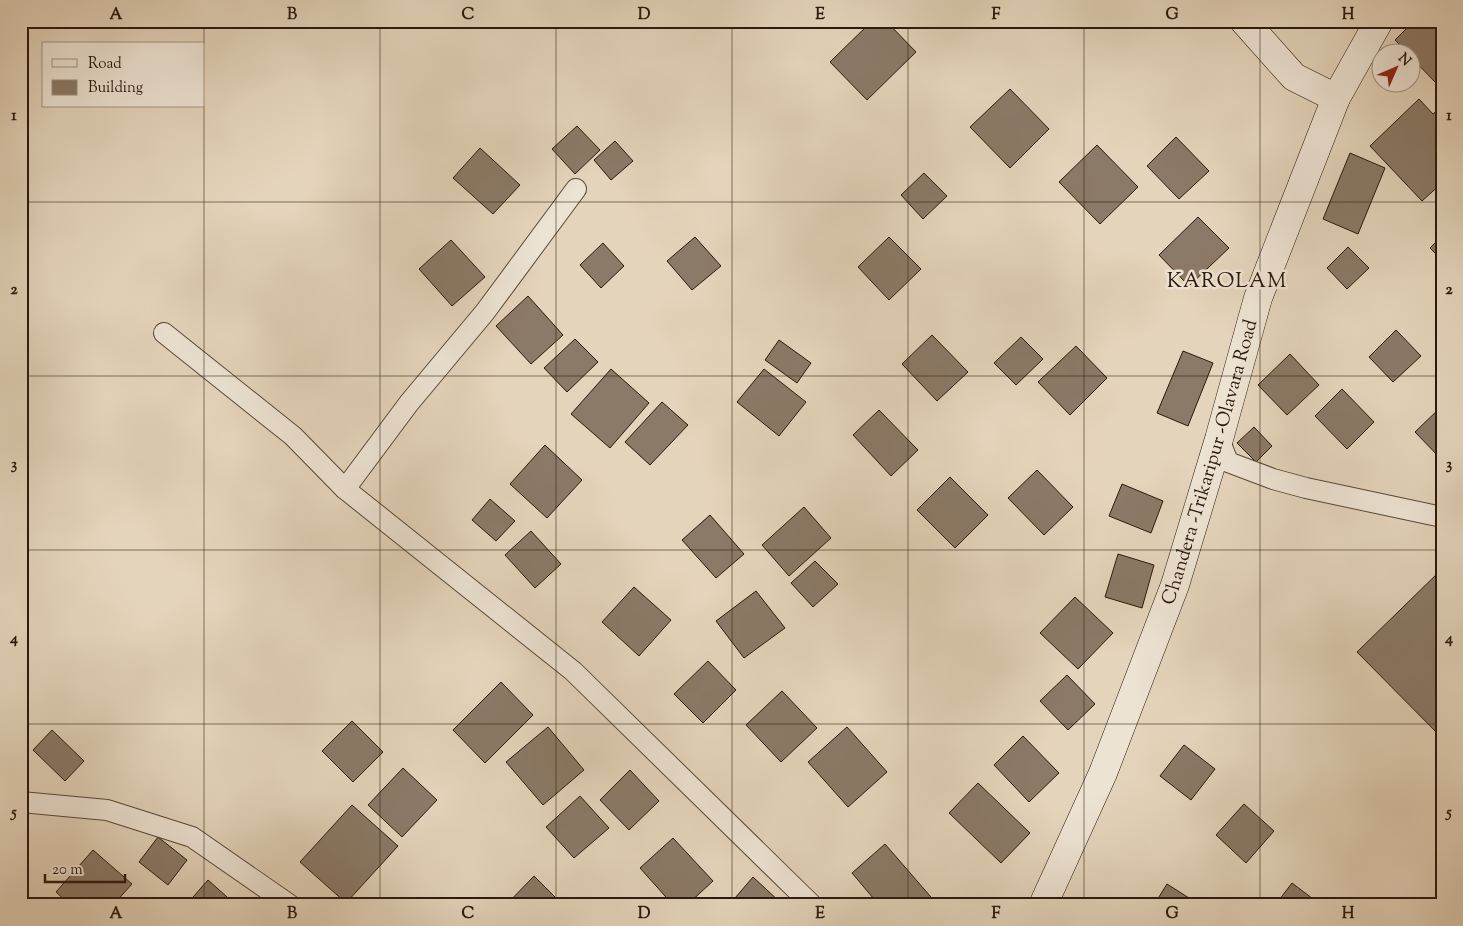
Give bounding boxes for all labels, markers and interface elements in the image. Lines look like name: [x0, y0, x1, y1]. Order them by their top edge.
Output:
text: A: [110, 4, 123, 27]
text: B: [287, 4, 297, 27]
text: C: [462, 4, 475, 27]
text: D: [638, 4, 651, 27]
text: E: [815, 4, 825, 27]
text: F: [992, 4, 1001, 27]
text: G: [1165, 4, 1179, 27]
text: H: [1342, 4, 1355, 27]
legend: [42, 42, 205, 108]
north arrow: [1370, 42, 1420, 92]
text: N: [1393, 49, 1415, 71]
text: Road: [88, 54, 122, 75]
text: Building: [88, 78, 143, 99]
text: 1: [11, 105, 17, 128]
text: 1: [1446, 105, 1452, 128]
district label: KAROLAM: [1167, 267, 1287, 297]
text: 2: [10, 279, 18, 302]
text: 2: [1445, 279, 1453, 302]
street label: Chandera -Trikaripur -Olavara Road: [1155, 316, 1265, 609]
text: 3: [11, 454, 18, 477]
text: 3: [1446, 454, 1453, 477]
text: 4: [9, 628, 18, 651]
text: 4: [1444, 628, 1453, 651]
text: 5: [9, 802, 17, 825]
text: 5: [1444, 802, 1452, 825]
scale bar: [45, 851, 125, 883]
text: 20 m: [52, 860, 83, 881]
text: A: [110, 903, 123, 926]
text: B: [287, 903, 297, 926]
text: C: [462, 903, 475, 926]
text: D: [638, 903, 651, 926]
text: E: [815, 903, 825, 926]
text: F: [992, 903, 1001, 926]
text: G: [1165, 903, 1179, 926]
text: H: [1342, 903, 1355, 926]

